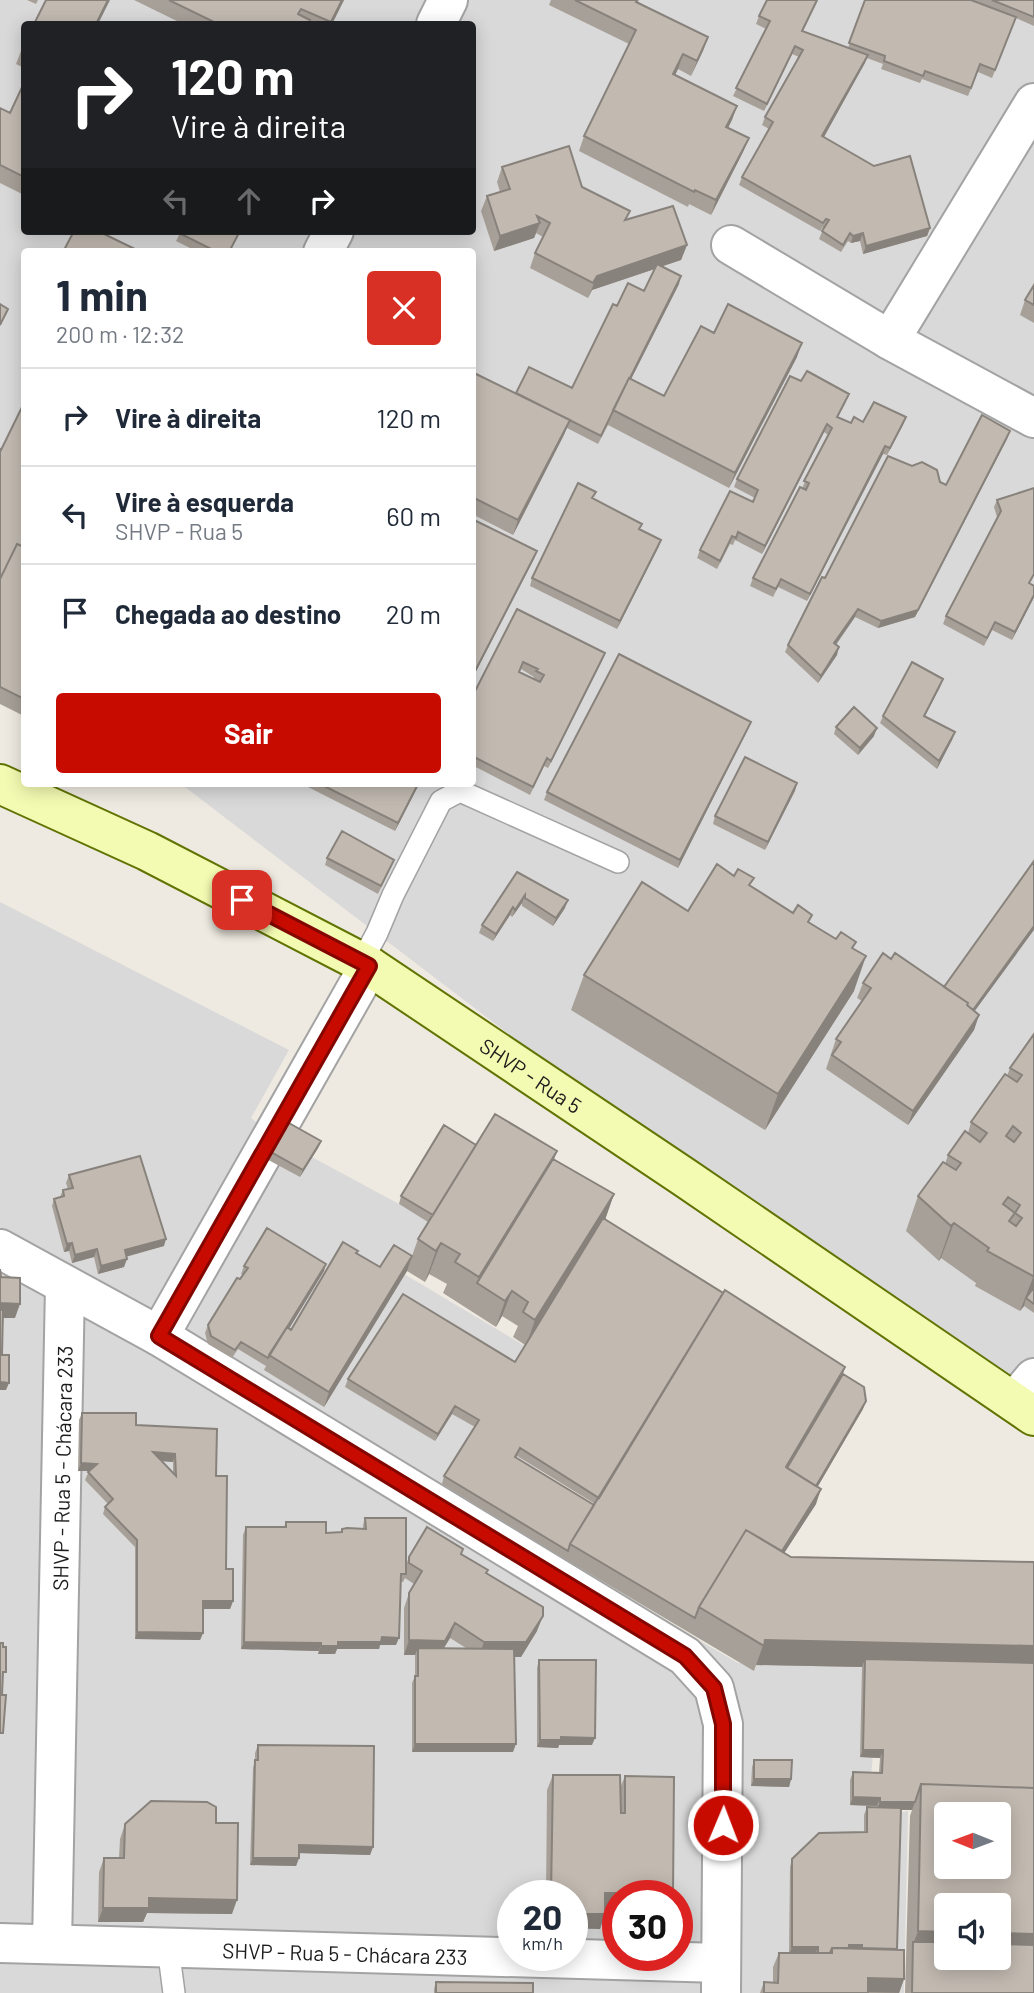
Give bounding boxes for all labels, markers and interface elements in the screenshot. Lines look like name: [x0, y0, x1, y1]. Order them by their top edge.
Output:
text: 120 m: [171, 46, 294, 105]
icon: right: [56, 49, 147, 140]
text: Vire à direita: [171, 106, 346, 144]
icon: left: [157, 182, 195, 220]
icon: ahead: [230, 182, 268, 220]
icon: right: [303, 182, 341, 220]
text: 1 min: [56, 269, 148, 319]
button: close: [367, 271, 441, 345]
text: 200 m · 12:32: [56, 320, 184, 348]
icon: right: [56, 398, 94, 436]
text: Vire à direita: [115, 402, 261, 433]
text: 120 m: [377, 402, 441, 433]
text: Vire à esquerda: [115, 486, 294, 517]
icon: left: [56, 496, 94, 534]
text: 60 m: [386, 500, 441, 531]
text: SHVP - Rua 5: [115, 517, 243, 545]
icon: arrive: [56, 594, 94, 632]
text: Chegada ao destino: [115, 598, 341, 629]
text: 20 m: [386, 598, 441, 629]
button: Sair: [56, 693, 441, 773]
pin: [212, 870, 272, 930]
icon: arrive: [223, 881, 261, 919]
street label: SHVP - Rua 5: [476, 1032, 587, 1118]
street label: SHVP - Rua 5 - Chácara 233: [46, 1345, 76, 1591]
position arrow: [686, 1788, 760, 1862]
north arrow: [934, 1802, 1012, 1880]
map controls: [934, 1802, 1011, 1970]
speed limit sign: 30: [602, 1880, 693, 1971]
button: sound: [934, 1893, 1011, 1970]
text: 20: [523, 1895, 562, 1937]
text: km/h: [522, 1932, 563, 1954]
street label: SHVP - Rua 5 - Chácara 233: [222, 1937, 468, 1968]

